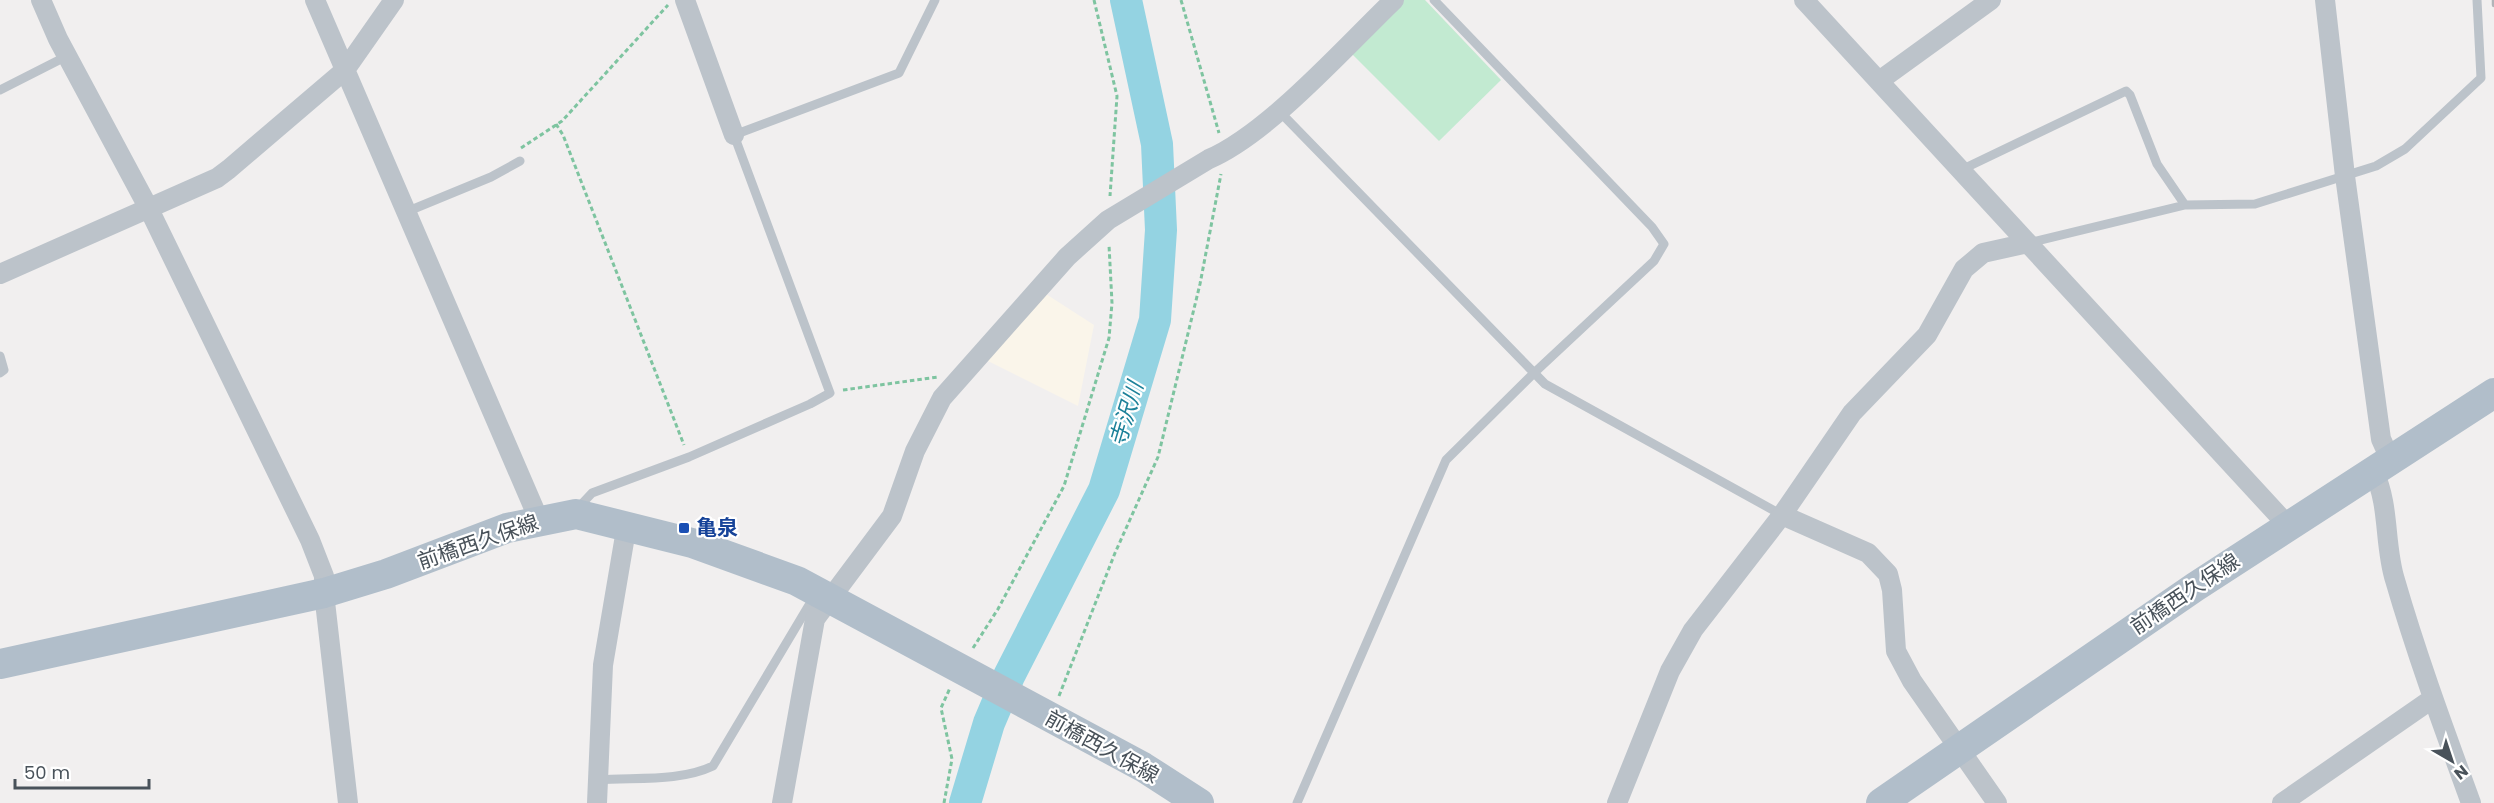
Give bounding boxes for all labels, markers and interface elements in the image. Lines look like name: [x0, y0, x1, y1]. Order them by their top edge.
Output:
water label: 寺沢川: [1102, 376, 1152, 450]
street label: 前橋西久保線: [414, 507, 542, 576]
place label: 亀泉: [696, 513, 738, 542]
marker: 亀泉: [677, 521, 691, 535]
street label: 前橋西久保線: [2124, 546, 2245, 641]
street label: 前橋西久保線: [1040, 703, 1164, 790]
north arrow: [2422, 731, 2482, 791]
scale bar: [15, 752, 148, 790]
text: 50 m: [24, 760, 70, 785]
text: N: [2449, 760, 2473, 785]

